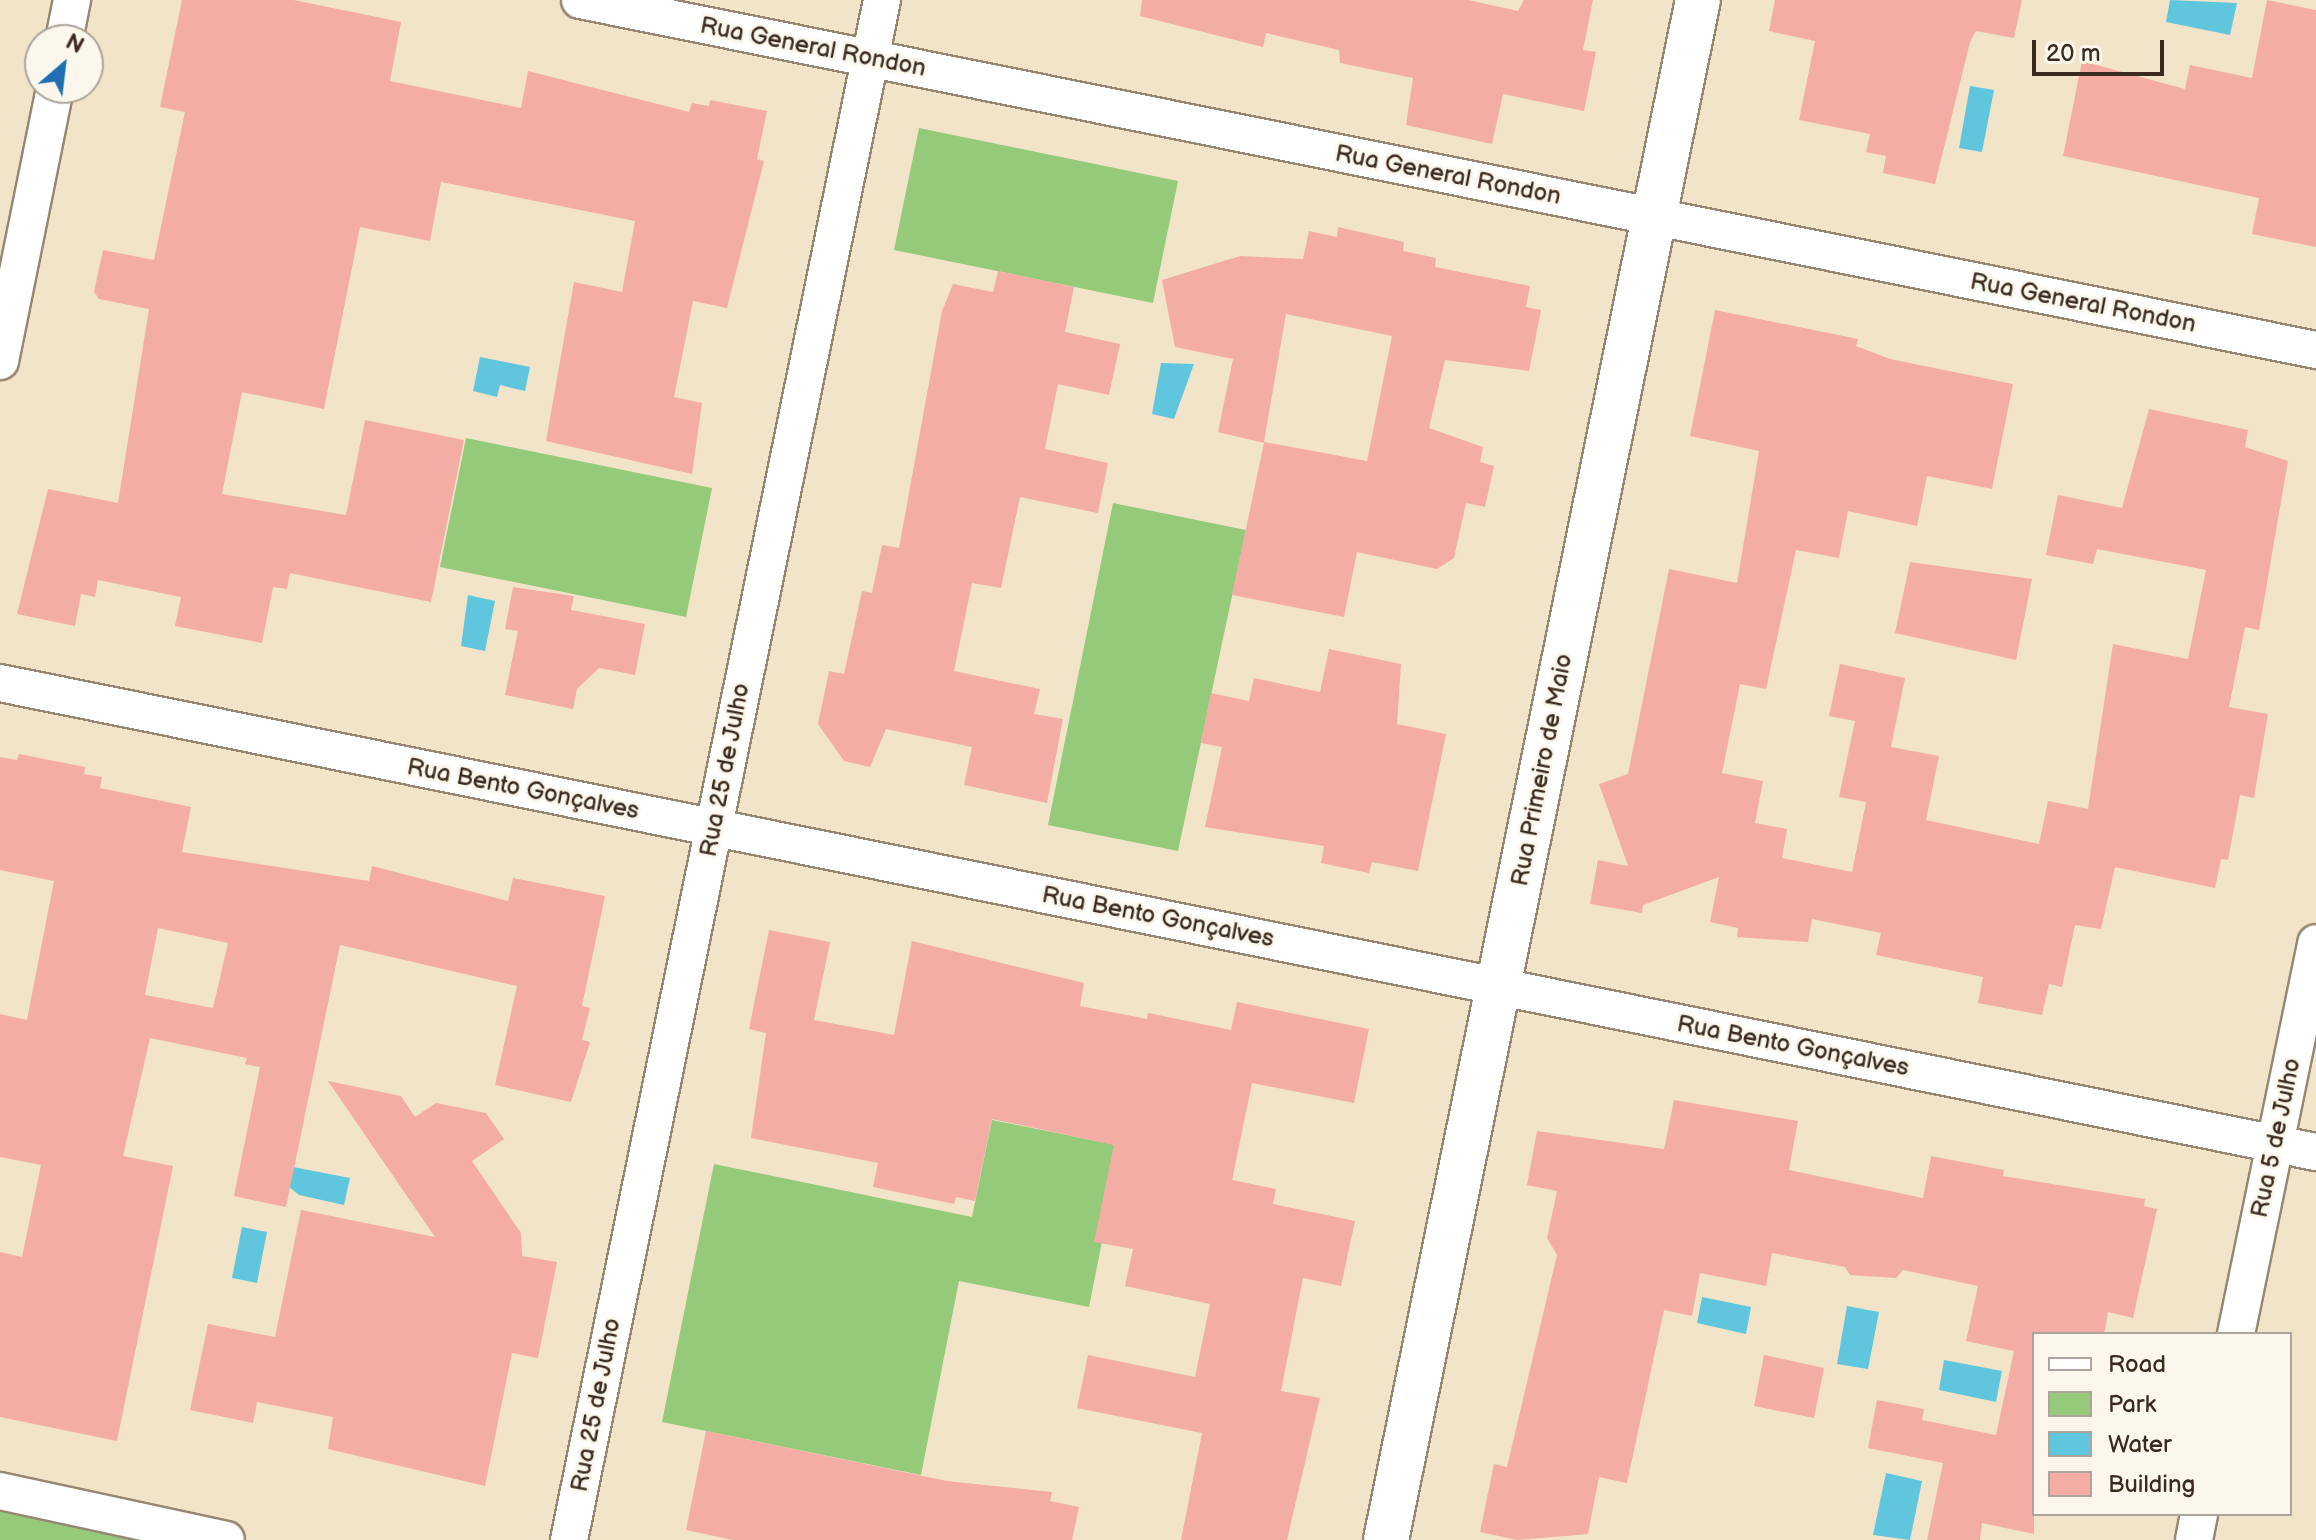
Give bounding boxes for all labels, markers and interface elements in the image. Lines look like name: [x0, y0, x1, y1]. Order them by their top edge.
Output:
street label: Rua General Rondon: [698, 11, 928, 83]
north arrow: [24, 24, 104, 104]
scale bar: [2036, 24, 2168, 74]
text: N: [61, 28, 88, 60]
text: 20 m: [2046, 39, 2101, 68]
street label: Rua General Rondon: [1333, 139, 1563, 211]
street label: Rua General Rondon: [1968, 267, 2198, 339]
street label: Rua Primeiro de Maio: [1505, 651, 1579, 889]
street label: Rua 25 de Julho: [694, 680, 756, 860]
street label: Rua Bento Gonçalves: [405, 752, 641, 826]
street label: Rua Bento Gonçalves: [1040, 880, 1276, 954]
street label: Rua Bento Gonçalves: [1675, 1009, 1911, 1083]
street label: Rua 5 de Julho: [2245, 1055, 2307, 1221]
street label: Rua 25 de Julho: [565, 1315, 627, 1495]
legend: [2032, 1332, 2292, 1516]
text: Road: [2108, 1350, 2166, 1379]
text: Park: [2108, 1390, 2156, 1419]
text: Water: [2108, 1430, 2172, 1459]
text: Building: [2108, 1470, 2195, 1499]

